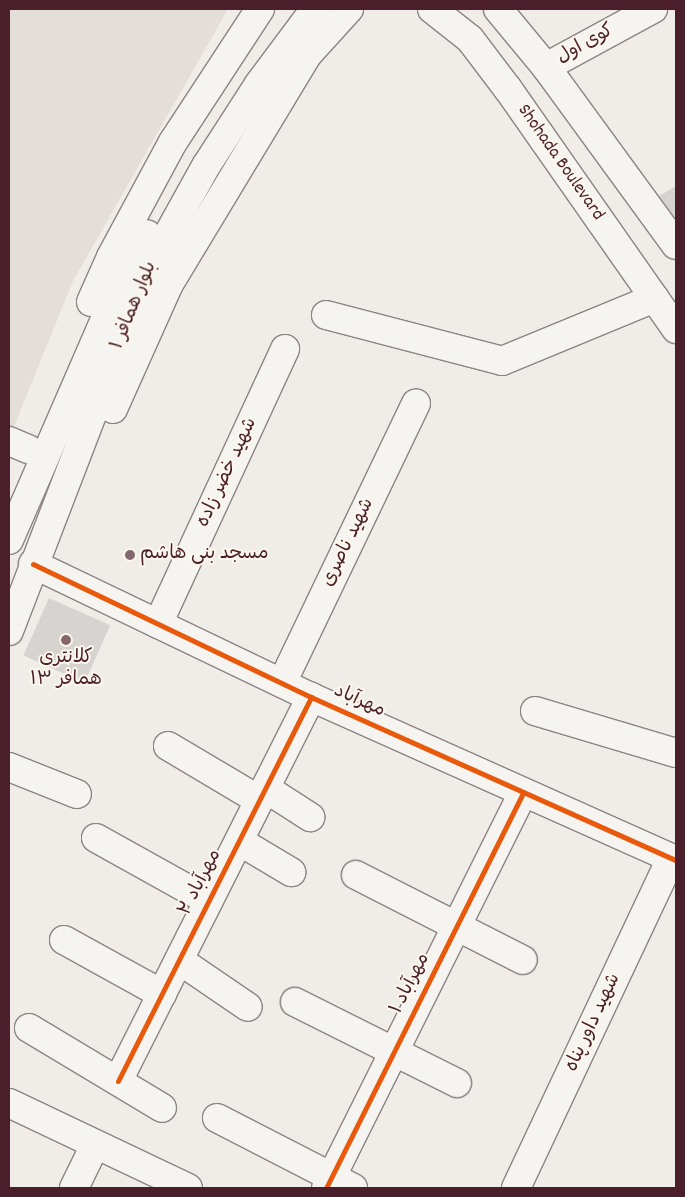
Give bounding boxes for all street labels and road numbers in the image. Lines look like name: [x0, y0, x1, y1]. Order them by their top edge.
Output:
street label: کوی اول: [553, 20, 619, 70]
street label: Shohada Boulevard: [511, 100, 609, 226]
street label: بلوار همافر ۱: [107, 259, 163, 353]
street label: شهید خضر زاده: [193, 415, 263, 531]
street label: شهید ناصری: [318, 495, 380, 591]
street label: مهرآباد: [330, 681, 388, 723]
street label: مهرآباد ۲: [175, 846, 227, 920]
street label: مهرآباد ۱: [386, 950, 436, 1018]
street label: شهید داور پناه: [561, 970, 627, 1076]

